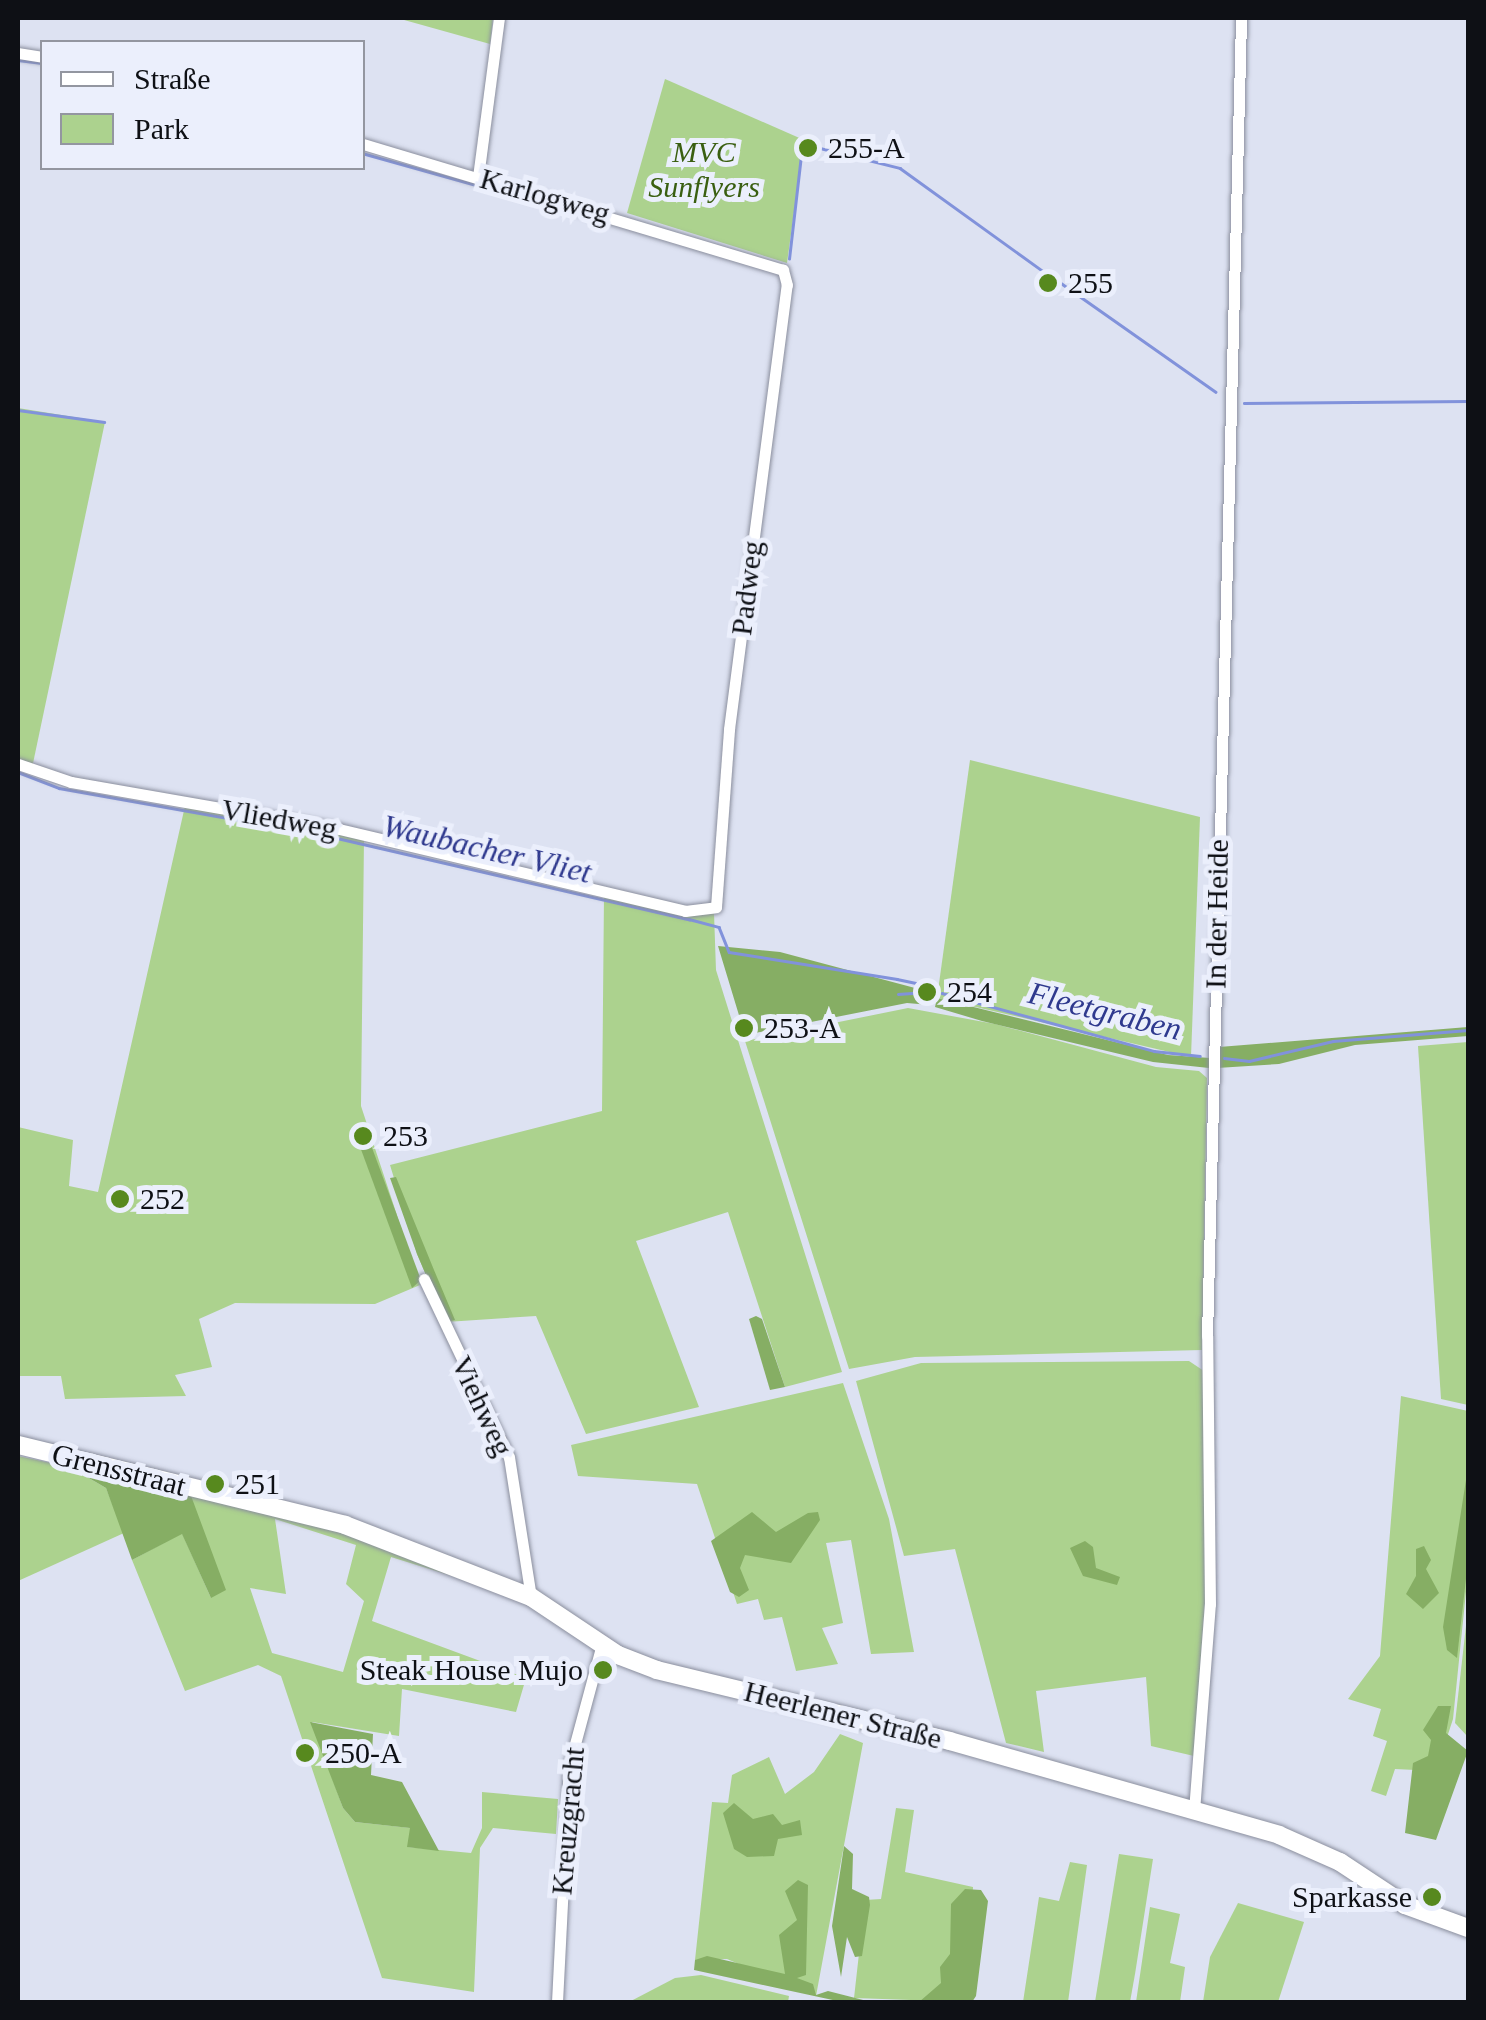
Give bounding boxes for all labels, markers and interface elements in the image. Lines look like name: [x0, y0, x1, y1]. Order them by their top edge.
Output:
legend: [40, 40, 365, 170]
text: Straße: [134, 62, 211, 95]
text: Park: [134, 112, 189, 145]
place label: 255-A: [828, 130, 905, 166]
park label: MVC Sunflyers: [648, 134, 760, 204]
marker: 255-A: [797, 137, 819, 159]
street label: Karlogweg: [476, 160, 614, 232]
place label: 255: [1068, 265, 1113, 301]
marker: 255: [1037, 272, 1059, 294]
street label: Padweg: [723, 539, 771, 637]
street label: Vliedweg: [218, 791, 340, 847]
water label: Waubacher Vliet: [379, 806, 595, 892]
street label: In der Heide: [1198, 839, 1236, 989]
water label: Fleetgraben: [1024, 973, 1186, 1049]
place label: 254: [947, 974, 992, 1010]
marker: 254: [916, 981, 938, 1003]
place label: 253-A: [764, 1010, 841, 1046]
marker: 253-A: [733, 1017, 755, 1039]
place label: 253: [383, 1118, 428, 1154]
marker: 253: [352, 1125, 374, 1147]
place label: 252: [140, 1181, 185, 1217]
marker: 252: [109, 1188, 131, 1210]
street label: Viehweg: [443, 1350, 521, 1462]
street label: Grensstraat: [48, 1436, 190, 1504]
place label: 251: [235, 1466, 280, 1502]
marker: 251: [204, 1473, 226, 1495]
place label: Steak House Mujo: [360, 1652, 583, 1688]
marker: Steak House Mujo: [592, 1659, 614, 1681]
street label: Heerlener Straße: [740, 1673, 946, 1757]
place label: 250-A: [325, 1735, 402, 1771]
marker: 250-A: [294, 1742, 316, 1764]
street label: Kreuzgracht: [544, 1746, 592, 1896]
place label: Sparkasse: [1292, 1879, 1412, 1915]
marker: Sparkasse: [1421, 1886, 1443, 1908]

